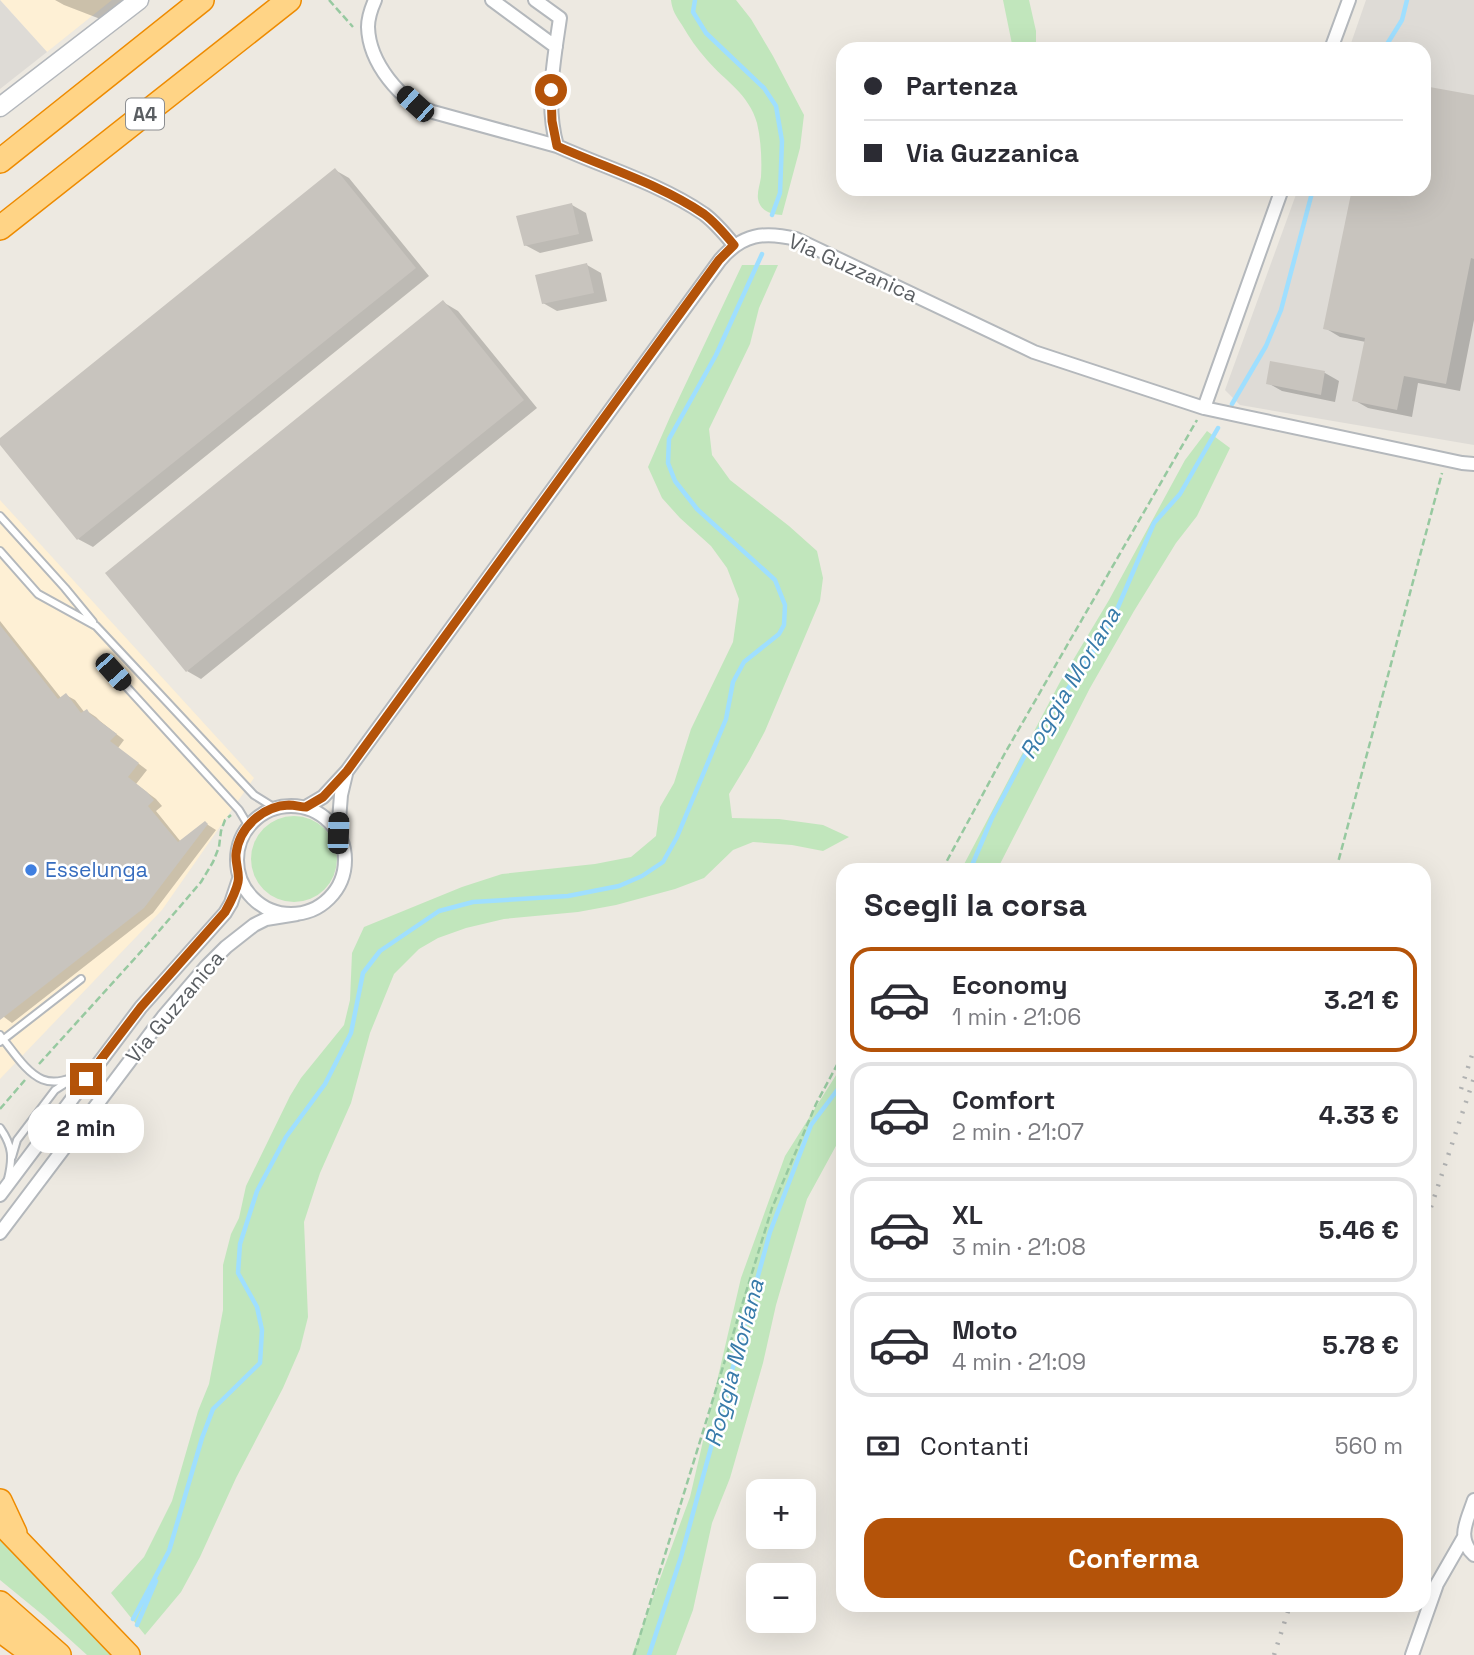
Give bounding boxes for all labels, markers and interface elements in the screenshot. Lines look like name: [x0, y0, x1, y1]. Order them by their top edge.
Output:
text: Partenza: [906, 69, 1018, 103]
route start: [535, 74, 567, 106]
car: [393, 82, 438, 126]
road number: A4: [126, 98, 164, 130]
text: Via Guzzanica: [906, 136, 1079, 170]
street label: Via Guzzanica: [784, 227, 922, 308]
water label: Roggia Morlana: [1013, 601, 1128, 764]
car: [92, 649, 135, 695]
car: [327, 812, 350, 854]
place label: Esselunga: [45, 856, 148, 883]
marker: Esselunga: [23, 862, 39, 878]
text: Scegli la corsa: [864, 885, 1087, 925]
street label: Via Guzzanica: [120, 945, 230, 1069]
icon: car: [868, 968, 931, 1031]
text: Economy: [952, 968, 1068, 1002]
text: 3.21 €: [1324, 983, 1399, 1017]
text: 1 min · 21:06: [952, 1002, 1081, 1032]
route end: [70, 1063, 102, 1095]
icon: car: [868, 1083, 931, 1146]
text: Comfort: [952, 1083, 1055, 1117]
text: 4.33 €: [1319, 1098, 1399, 1132]
callout: 2 min: [28, 1104, 144, 1152]
text: 2 min: [56, 1113, 116, 1143]
text: 2 min · 21:07: [952, 1117, 1084, 1147]
icon: car: [868, 1198, 931, 1261]
text: XL: [952, 1198, 983, 1232]
text: 5.46 €: [1319, 1213, 1399, 1247]
text: 3 min · 21:08: [952, 1232, 1086, 1262]
water label: Roggia Morlana: [697, 1275, 771, 1450]
icon: car: [868, 1313, 931, 1376]
text: Moto: [952, 1313, 1018, 1347]
text: 5.78 €: [1322, 1328, 1399, 1362]
text: 4 min · 21:09: [952, 1347, 1086, 1377]
icon: cash: [864, 1427, 902, 1465]
text: Contanti: [920, 1429, 1029, 1463]
text: 560 m: [1335, 1431, 1403, 1461]
map controls: [746, 1479, 816, 1633]
button: +: [746, 1479, 816, 1549]
button: Conferma: [864, 1518, 1403, 1598]
button: −: [746, 1563, 816, 1633]

